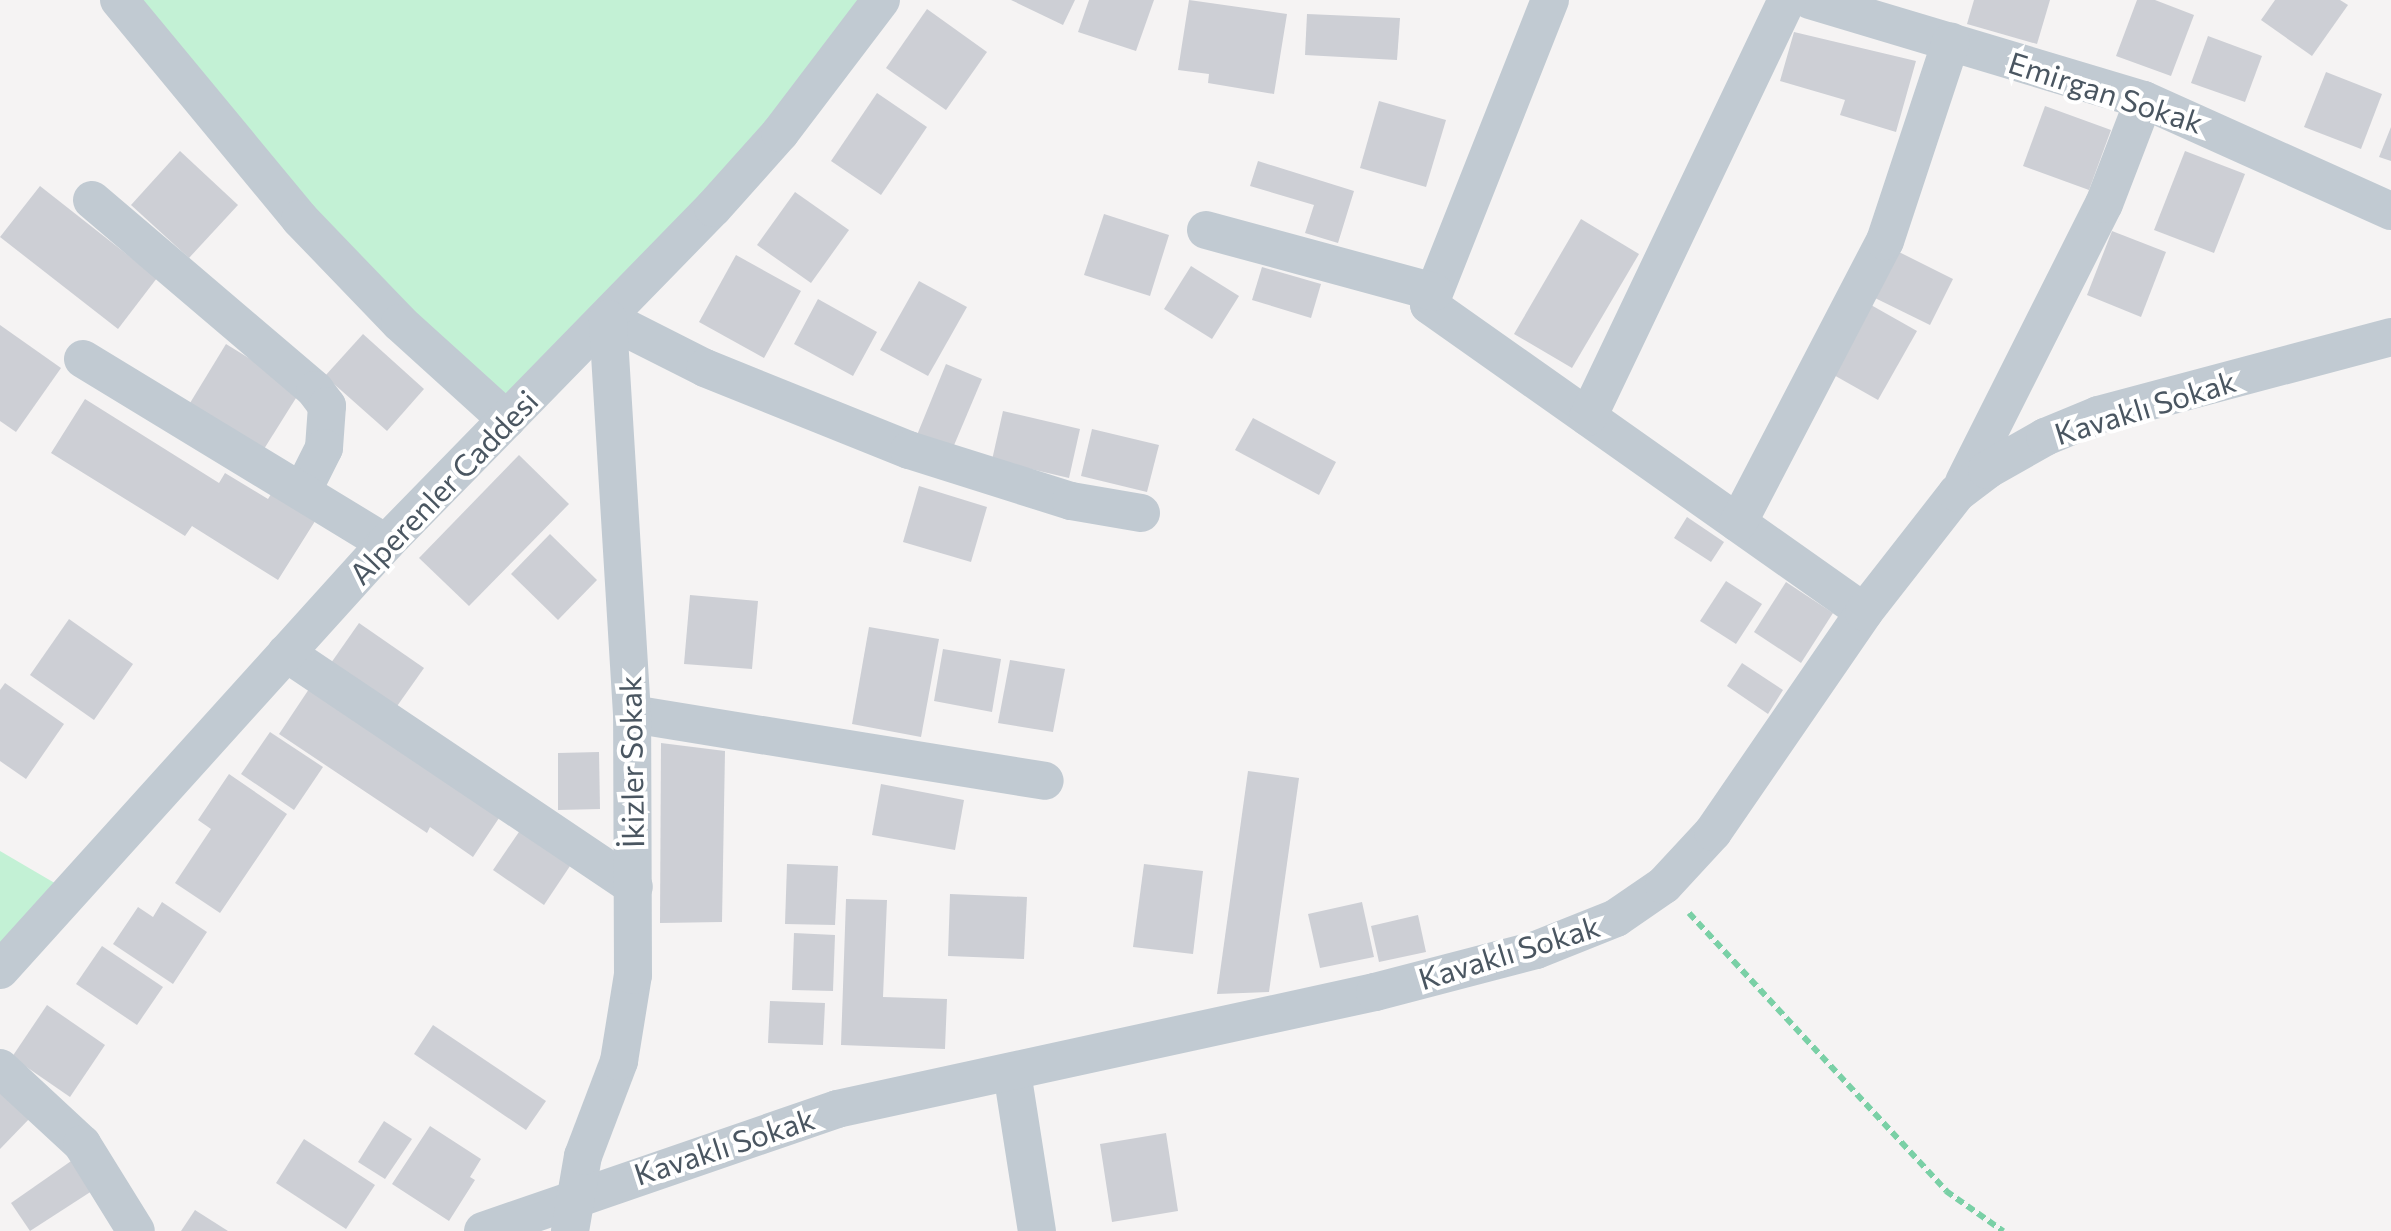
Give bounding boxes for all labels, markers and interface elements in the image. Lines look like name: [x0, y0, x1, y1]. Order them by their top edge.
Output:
street label: Emirgan Sokak: [2004, 44, 2208, 140]
street label: Kavaklı Sokak: [2050, 362, 2240, 452]
street label: Alperenler Caddesi: [341, 383, 545, 591]
street label: İkizler Sokak: [612, 676, 650, 848]
street label: Kavaklı Sokak: [1414, 907, 1604, 997]
street label: Kavaklı Sokak: [629, 1100, 819, 1192]

